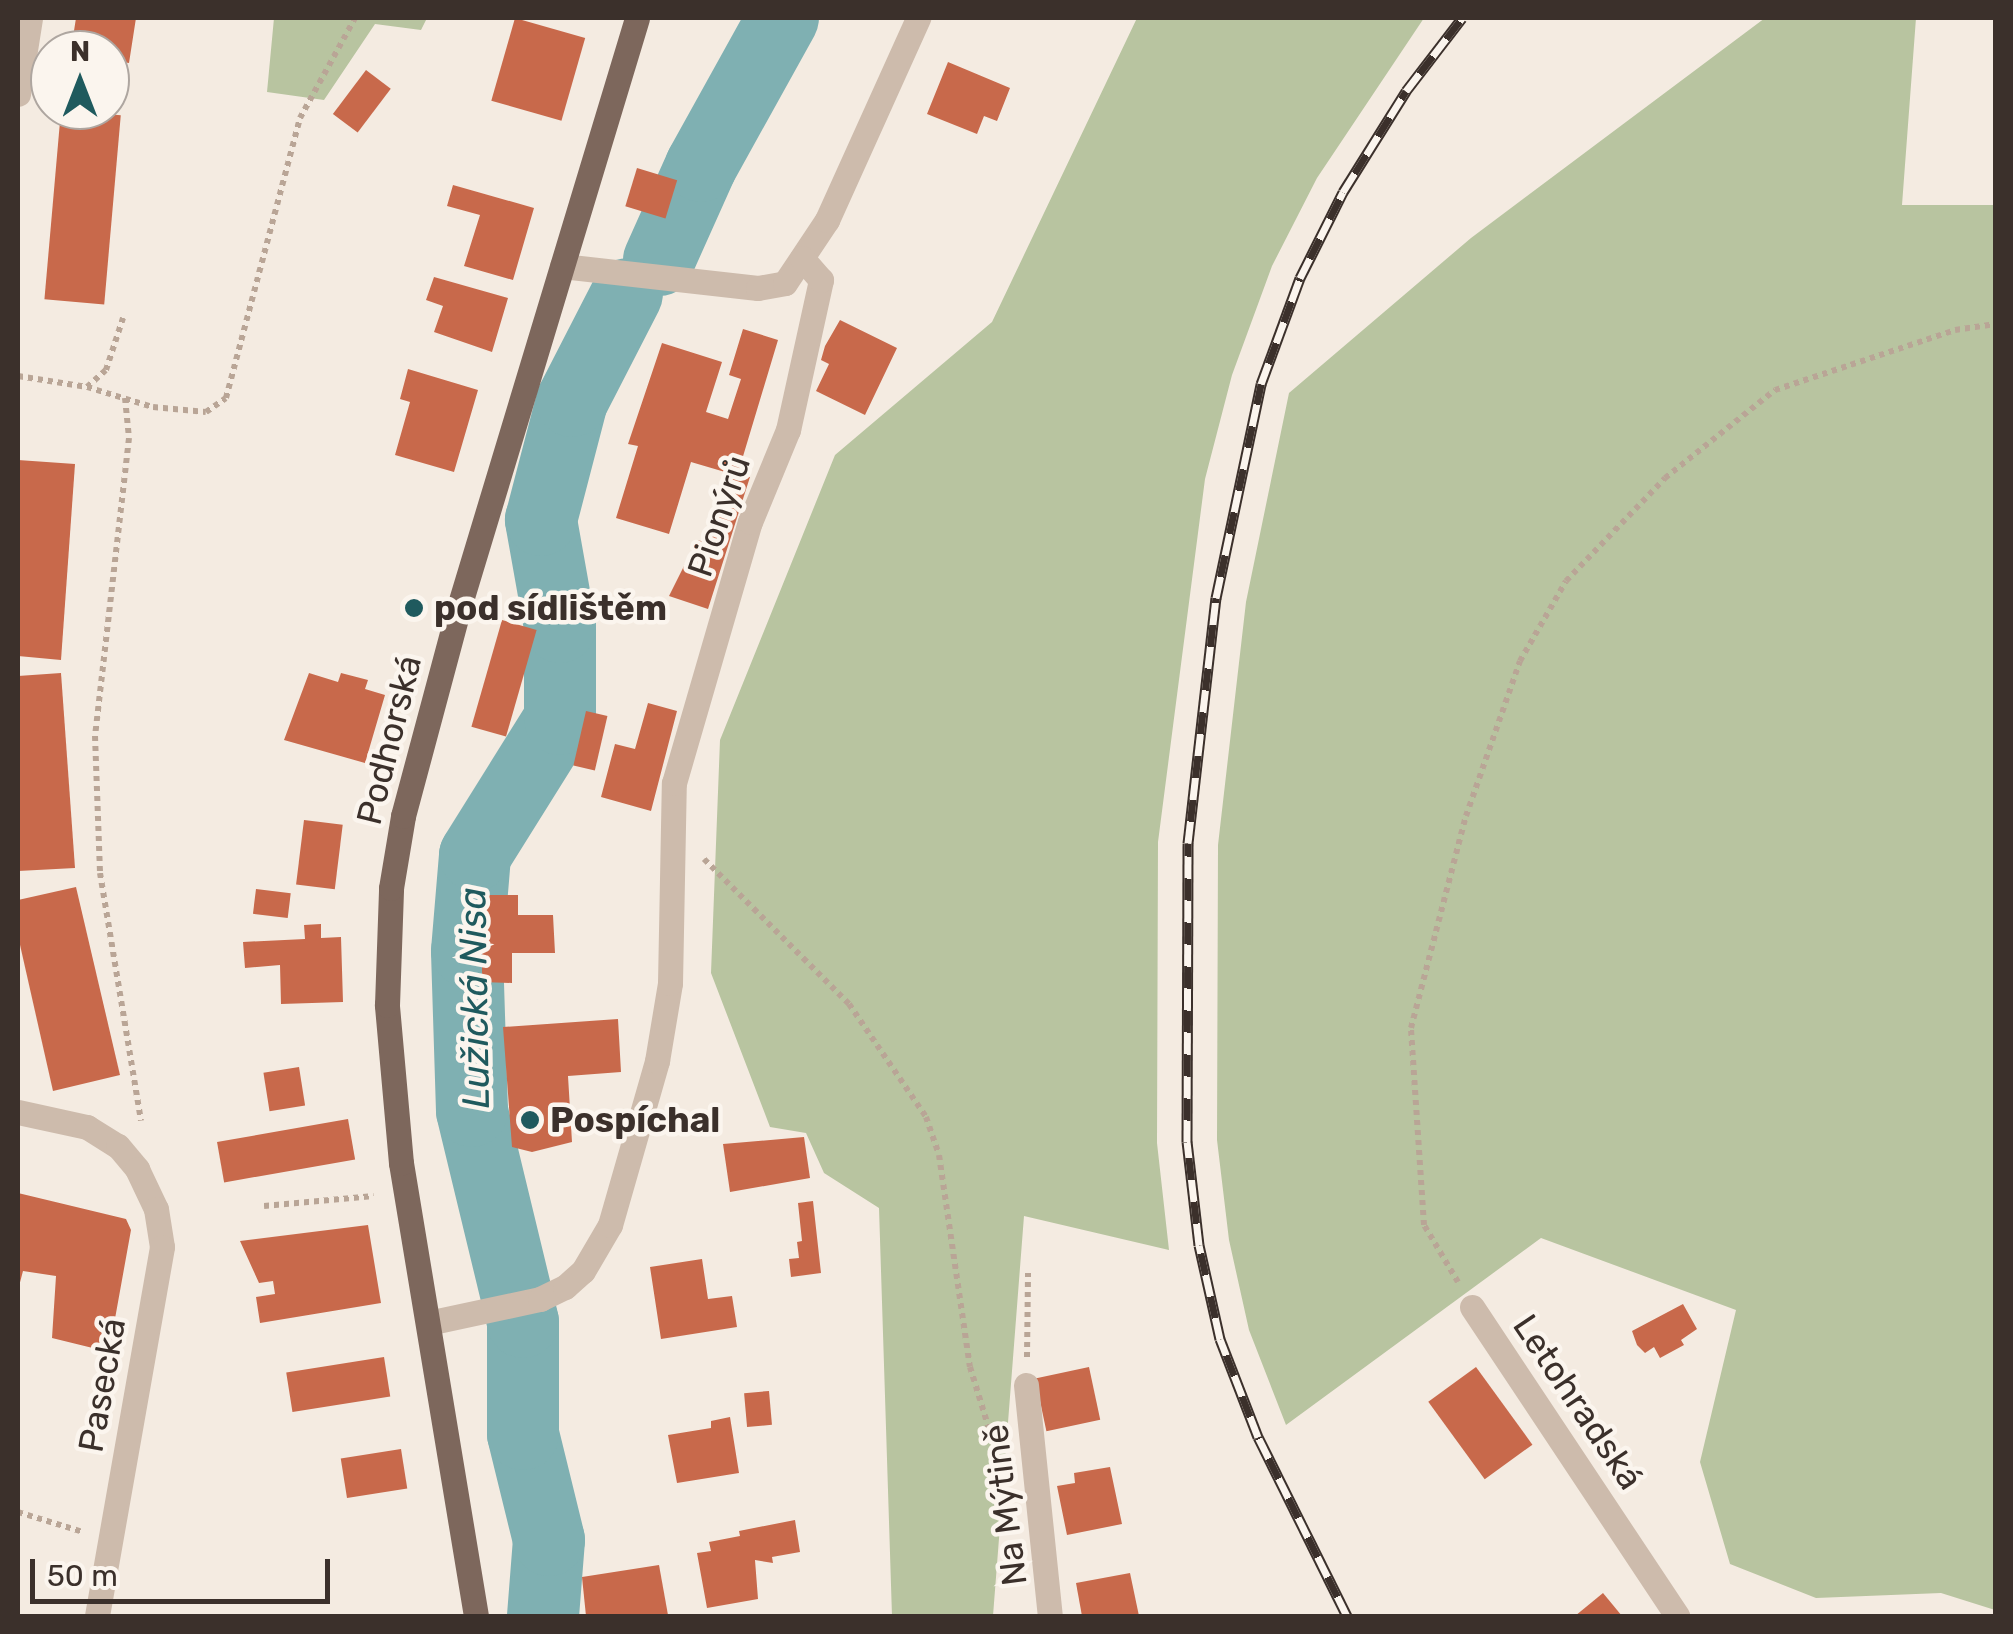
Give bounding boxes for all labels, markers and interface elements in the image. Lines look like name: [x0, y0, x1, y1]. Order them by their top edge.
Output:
north arrow: [30, 30, 130, 130]
text: N: [70, 35, 90, 68]
street label: Pionýrů: [679, 450, 759, 582]
place label: pod sídlištěm: [434, 587, 667, 629]
marker: pod sídlištěm: [403, 597, 425, 619]
street label: Podhorská: [348, 651, 430, 829]
water label: Lužická Nisa: [450, 887, 500, 1109]
place label: Pospíchal: [550, 1099, 720, 1141]
marker: Pospíchal: [519, 1109, 541, 1131]
street label: Letohradská: [1504, 1307, 1652, 1497]
street label: Pasecká: [70, 1315, 134, 1455]
street label: Na Mýtině: [974, 1422, 1036, 1588]
scale bar: [35, 1539, 335, 1601]
text: 50 m: [47, 1558, 118, 1594]

